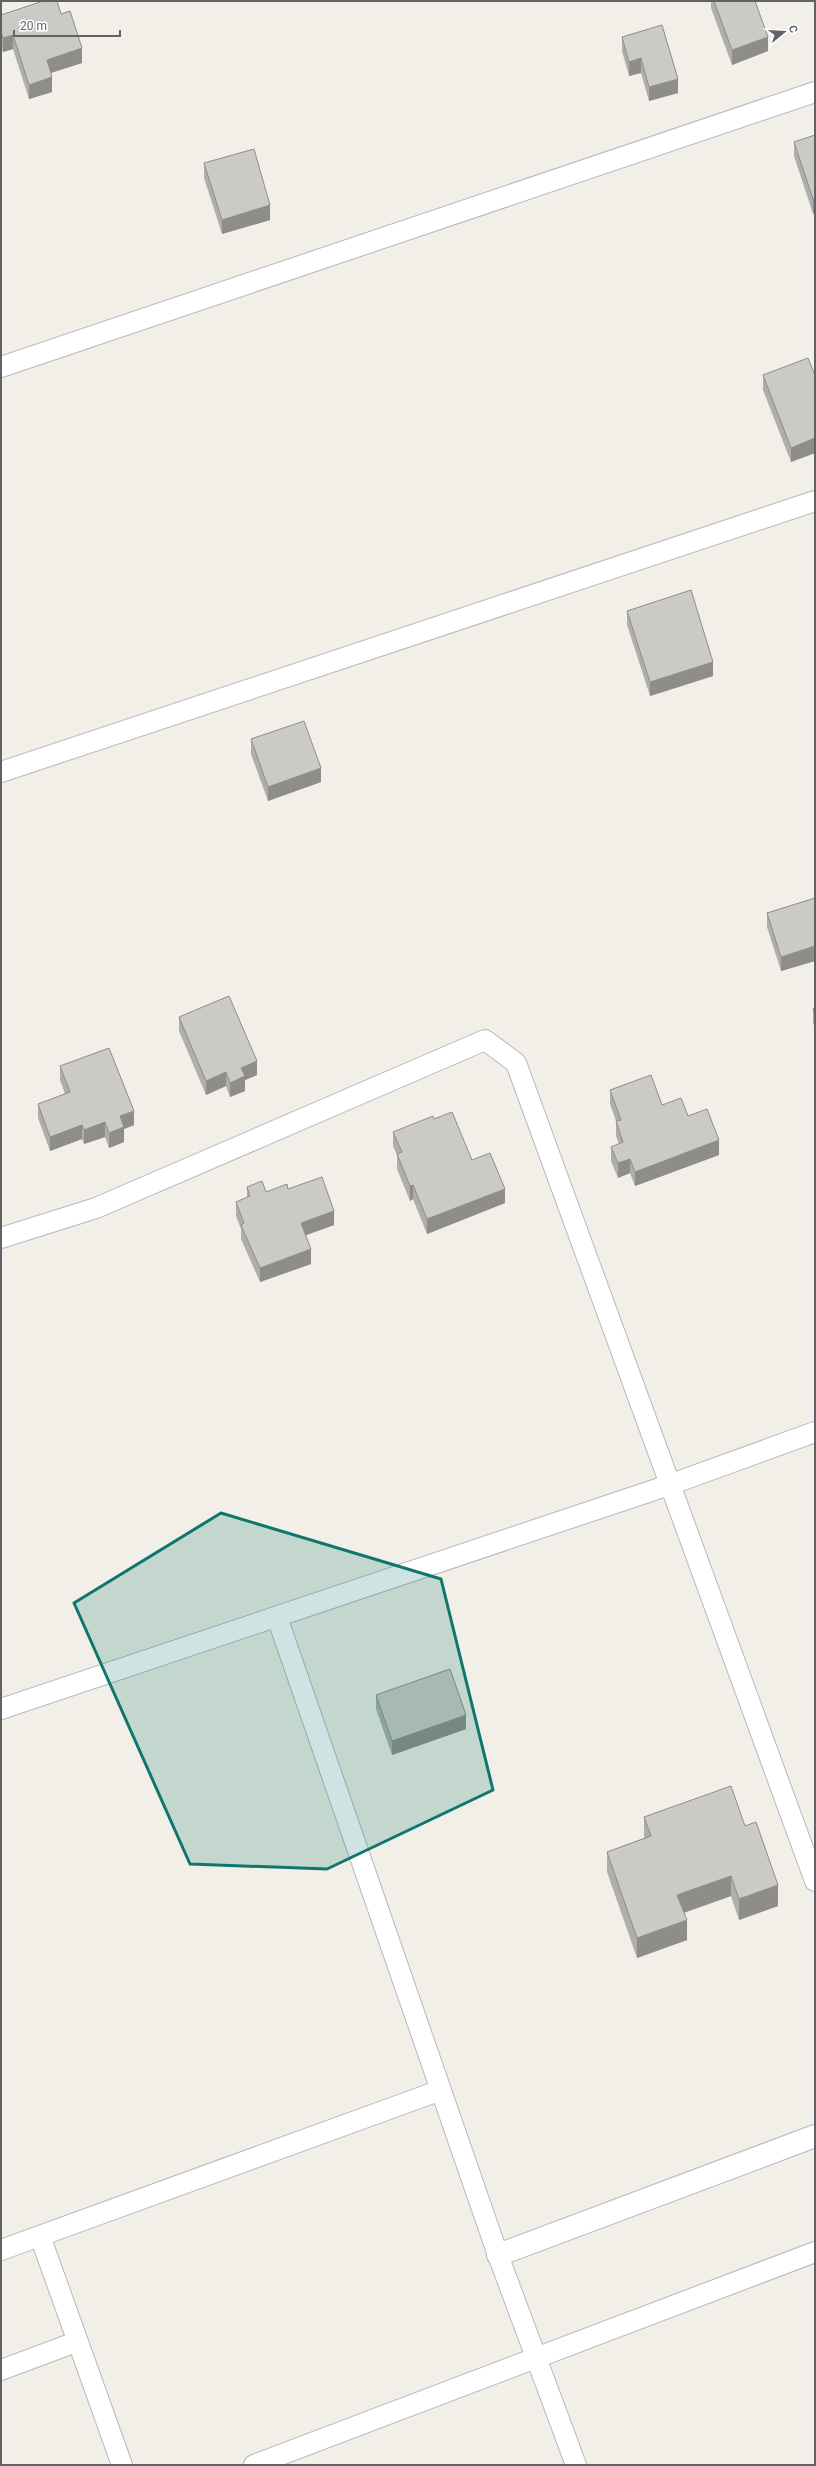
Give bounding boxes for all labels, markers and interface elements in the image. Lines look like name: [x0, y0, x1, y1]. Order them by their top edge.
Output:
scale bar: [14, 12, 120, 38]
north arrow: [764, 12, 804, 52]
text: 20 m: [20, 19, 47, 33]
text: С: [786, 24, 800, 34]

